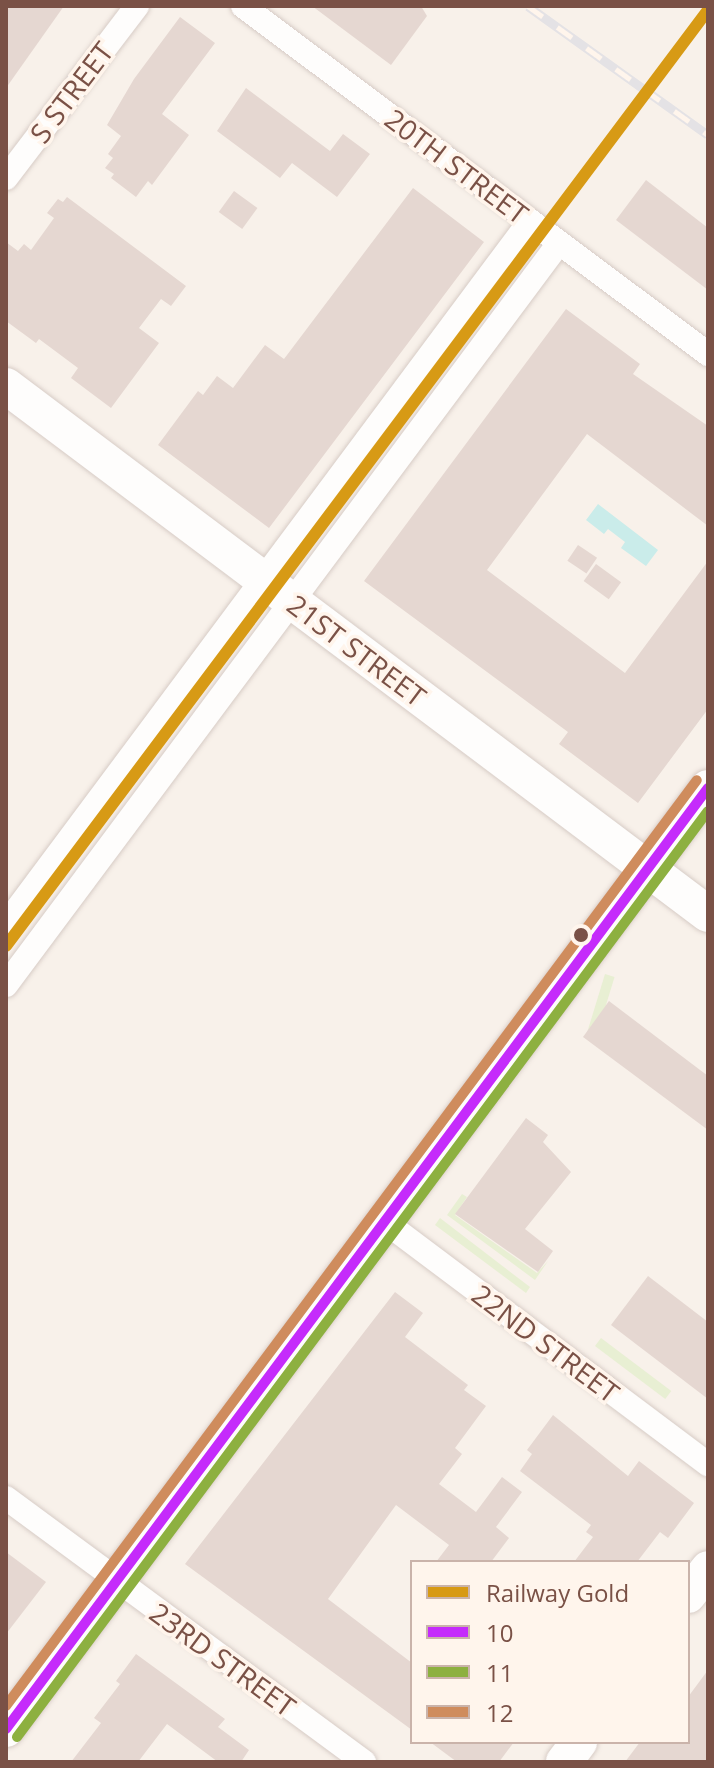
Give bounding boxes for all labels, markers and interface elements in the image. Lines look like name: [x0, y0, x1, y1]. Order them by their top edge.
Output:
street label: S STREET: [22, 35, 120, 149]
street label: 20TH STREET: [379, 101, 535, 231]
street label: 21ST STREET: [281, 587, 433, 713]
unlabelled marker: [573, 927, 589, 943]
street label: 22ND STREET: [466, 1277, 626, 1409]
legend: [410, 1560, 690, 1744]
text: Railway Gold: [486, 1576, 629, 1609]
street label: 23RD STREET: [144, 1595, 302, 1723]
text: 10: [486, 1616, 513, 1649]
text: 11: [486, 1656, 513, 1689]
text: 12: [486, 1696, 513, 1729]

